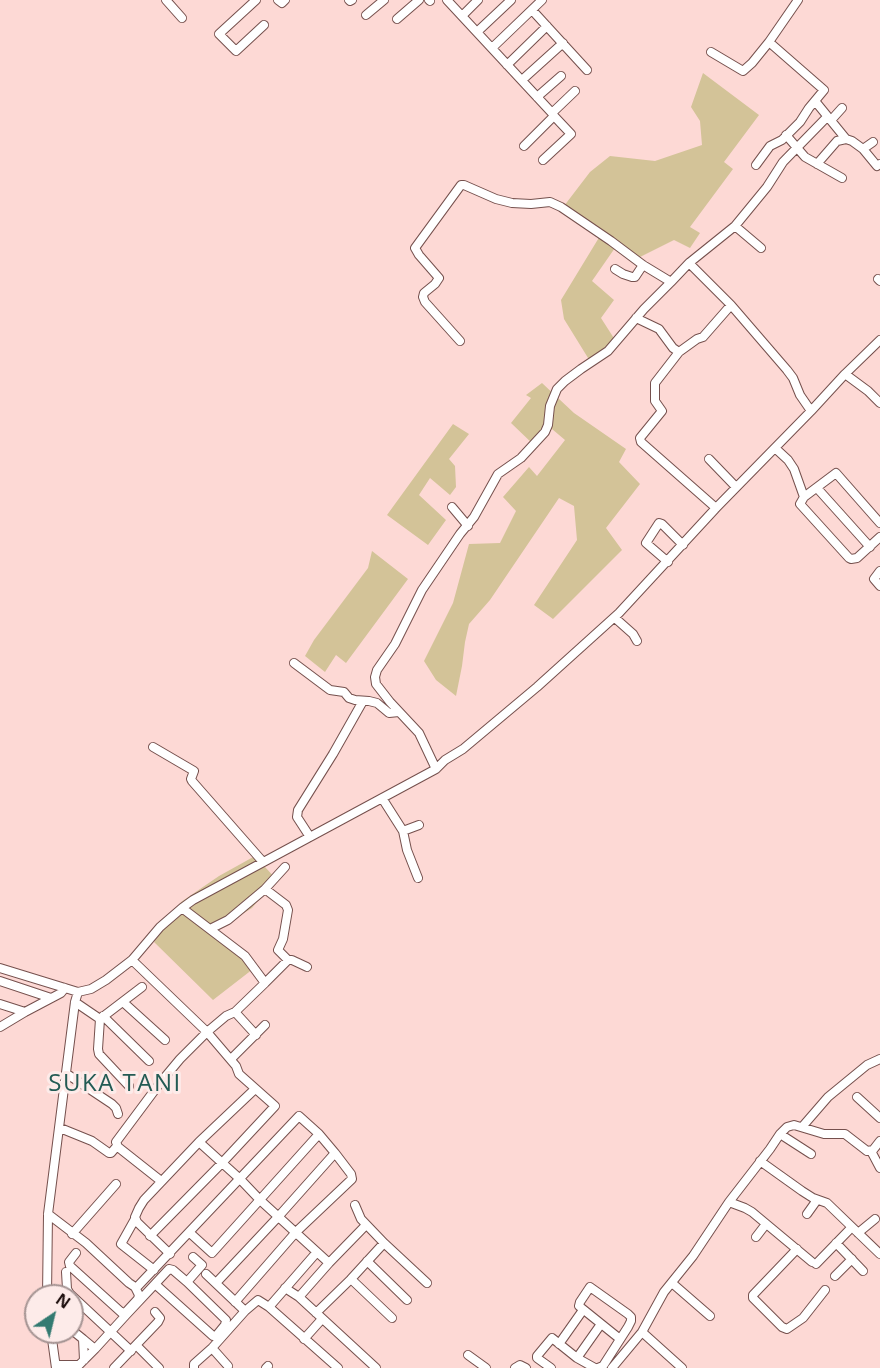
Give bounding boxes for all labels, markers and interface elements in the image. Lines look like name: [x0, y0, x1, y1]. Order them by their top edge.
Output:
district label: SUKA TANI: [48, 1070, 182, 1098]
north arrow: [24, 1284, 84, 1344]
text: N: [52, 1288, 75, 1314]

